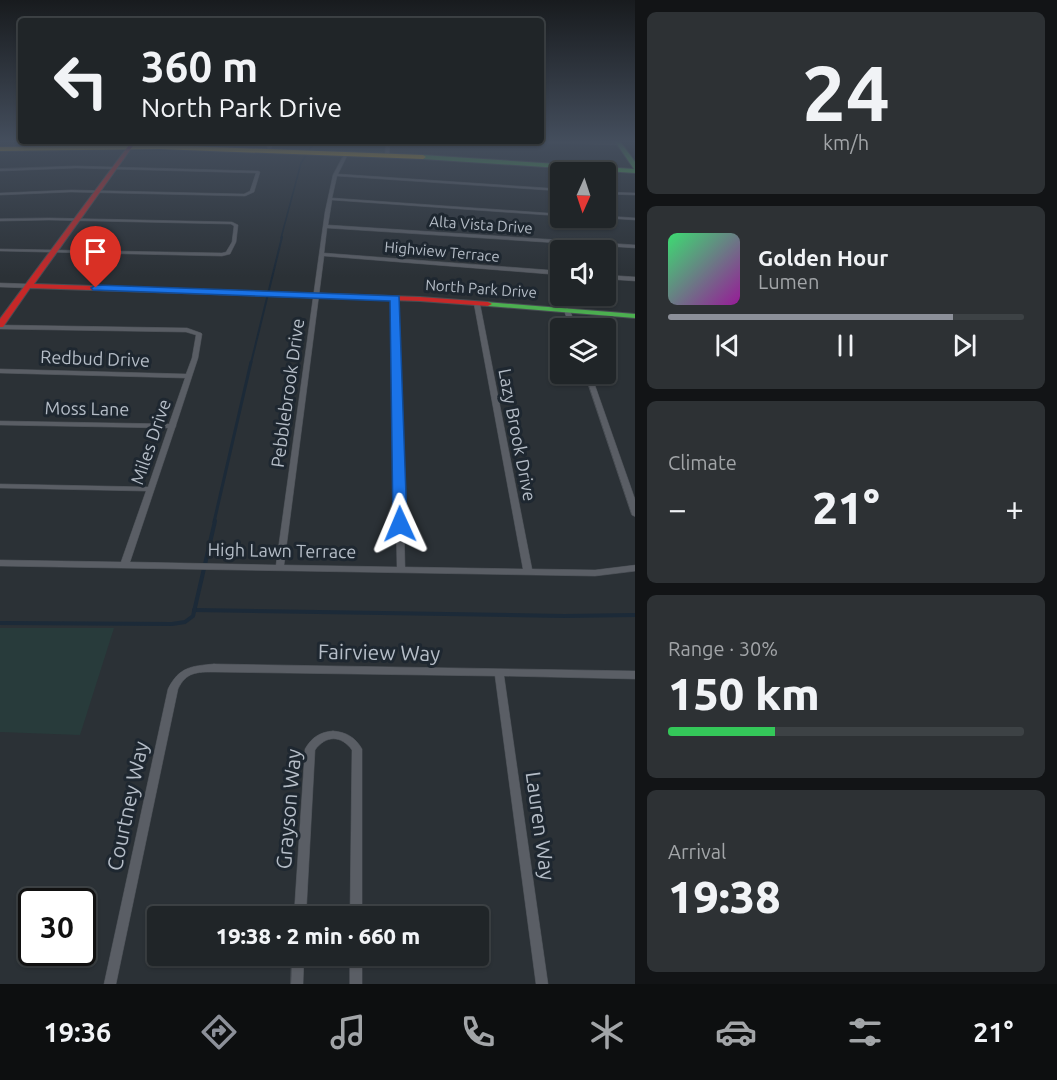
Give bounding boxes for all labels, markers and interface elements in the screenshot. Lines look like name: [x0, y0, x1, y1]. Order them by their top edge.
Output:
icon: left: [42, 42, 120, 120]
text: 360 m: [141, 43, 258, 90]
text: 24: [802, 48, 890, 136]
text: North Park Drive: [141, 92, 342, 122]
text: km/h: [823, 131, 869, 154]
north arrow: [550, 162, 616, 228]
map controls: [550, 162, 616, 384]
street label: Alta Vista Drive: [429, 212, 533, 237]
pin: [70, 226, 121, 288]
icon: arrive: [79, 235, 112, 268]
street label: Highview Terrace: [384, 238, 500, 265]
button: sound: [550, 240, 616, 306]
text: Golden Hour: [758, 245, 888, 270]
text: Lumen: [758, 270, 819, 293]
street label: North Park Drive: [425, 276, 537, 301]
street label: Pebblebrook Drive: [267, 317, 307, 469]
button: layers: [550, 318, 616, 384]
icon: previous: [711, 329, 744, 362]
icon: pause: [829, 329, 862, 362]
icon: next: [948, 329, 981, 362]
street label: Redbud Drive: [40, 346, 150, 370]
street label: Lazy Brook Drive: [495, 367, 541, 503]
street label: Miles Drive: [126, 396, 174, 487]
street label: Moss Lane: [45, 397, 129, 419]
text: Climate: [668, 451, 737, 474]
text: 21°: [812, 482, 880, 533]
text: −: [668, 490, 687, 527]
text: +: [1005, 490, 1024, 527]
position arrow: [368, 492, 432, 556]
street label: High Lawn Terrace: [208, 539, 357, 561]
text: Range · 30%: [668, 637, 778, 660]
street label: Fairview Way: [318, 639, 440, 665]
text: 150 km: [668, 668, 820, 719]
street label: Courtney Way: [102, 739, 152, 873]
street label: Grayson Way: [271, 748, 305, 870]
street label: Lauren Way: [521, 770, 561, 882]
text: Arrival: [668, 840, 726, 863]
text: 19:38: [668, 871, 781, 922]
speed limit sign: 30: [18, 888, 96, 966]
text: 19:38 · 2 min · 660 m: [216, 923, 420, 948]
icon: directions: [198, 1011, 240, 1053]
icon: music: [327, 1011, 369, 1053]
icon: phone: [457, 1011, 499, 1053]
icon: climate: [586, 1011, 628, 1053]
icon: car: [715, 1011, 757, 1053]
icon: filters: [844, 1011, 886, 1053]
text: 19:36: [44, 1017, 111, 1047]
text: 21°: [973, 1017, 1013, 1047]

